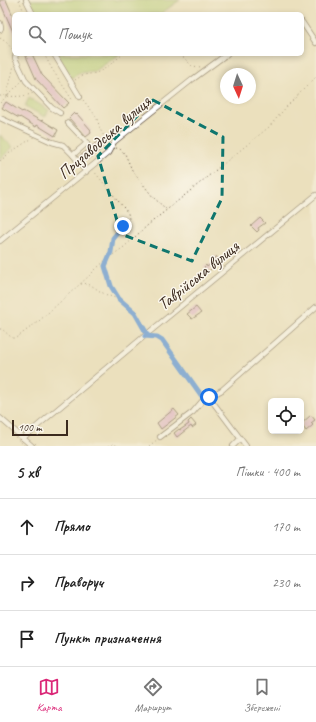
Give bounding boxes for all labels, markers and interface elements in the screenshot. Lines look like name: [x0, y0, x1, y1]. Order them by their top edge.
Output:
search box: [12, 12, 304, 56]
icon: search: [26, 23, 48, 45]
text: Пошук: [58, 25, 91, 44]
north arrow: [220, 68, 256, 104]
street label: Призаводська вулиця: [53, 91, 156, 184]
route end: [114, 217, 132, 235]
street label: Таврійська вулиця: [153, 236, 244, 315]
route start: [200, 388, 218, 406]
map controls: [268, 398, 304, 434]
button: locate: [268, 398, 304, 434]
scale bar: [12, 418, 68, 437]
text: 100 m: [18, 420, 42, 434]
text: 5 хв: [16, 462, 39, 483]
text: Пішки · 400 m: [236, 464, 300, 480]
icon: ahead: [16, 516, 38, 538]
text: Прямо: [54, 517, 90, 536]
text: 170 m: [272, 519, 300, 535]
icon: right: [16, 572, 38, 594]
text: Праворуч: [54, 573, 103, 592]
text: 230 m: [272, 575, 300, 591]
icon: arrive: [16, 628, 38, 650]
text: Пункт призначення: [54, 629, 161, 648]
tab: Карта: [36, 676, 62, 714]
tab: Маршрут: [134, 676, 171, 714]
tab: Збережені: [244, 676, 280, 714]

